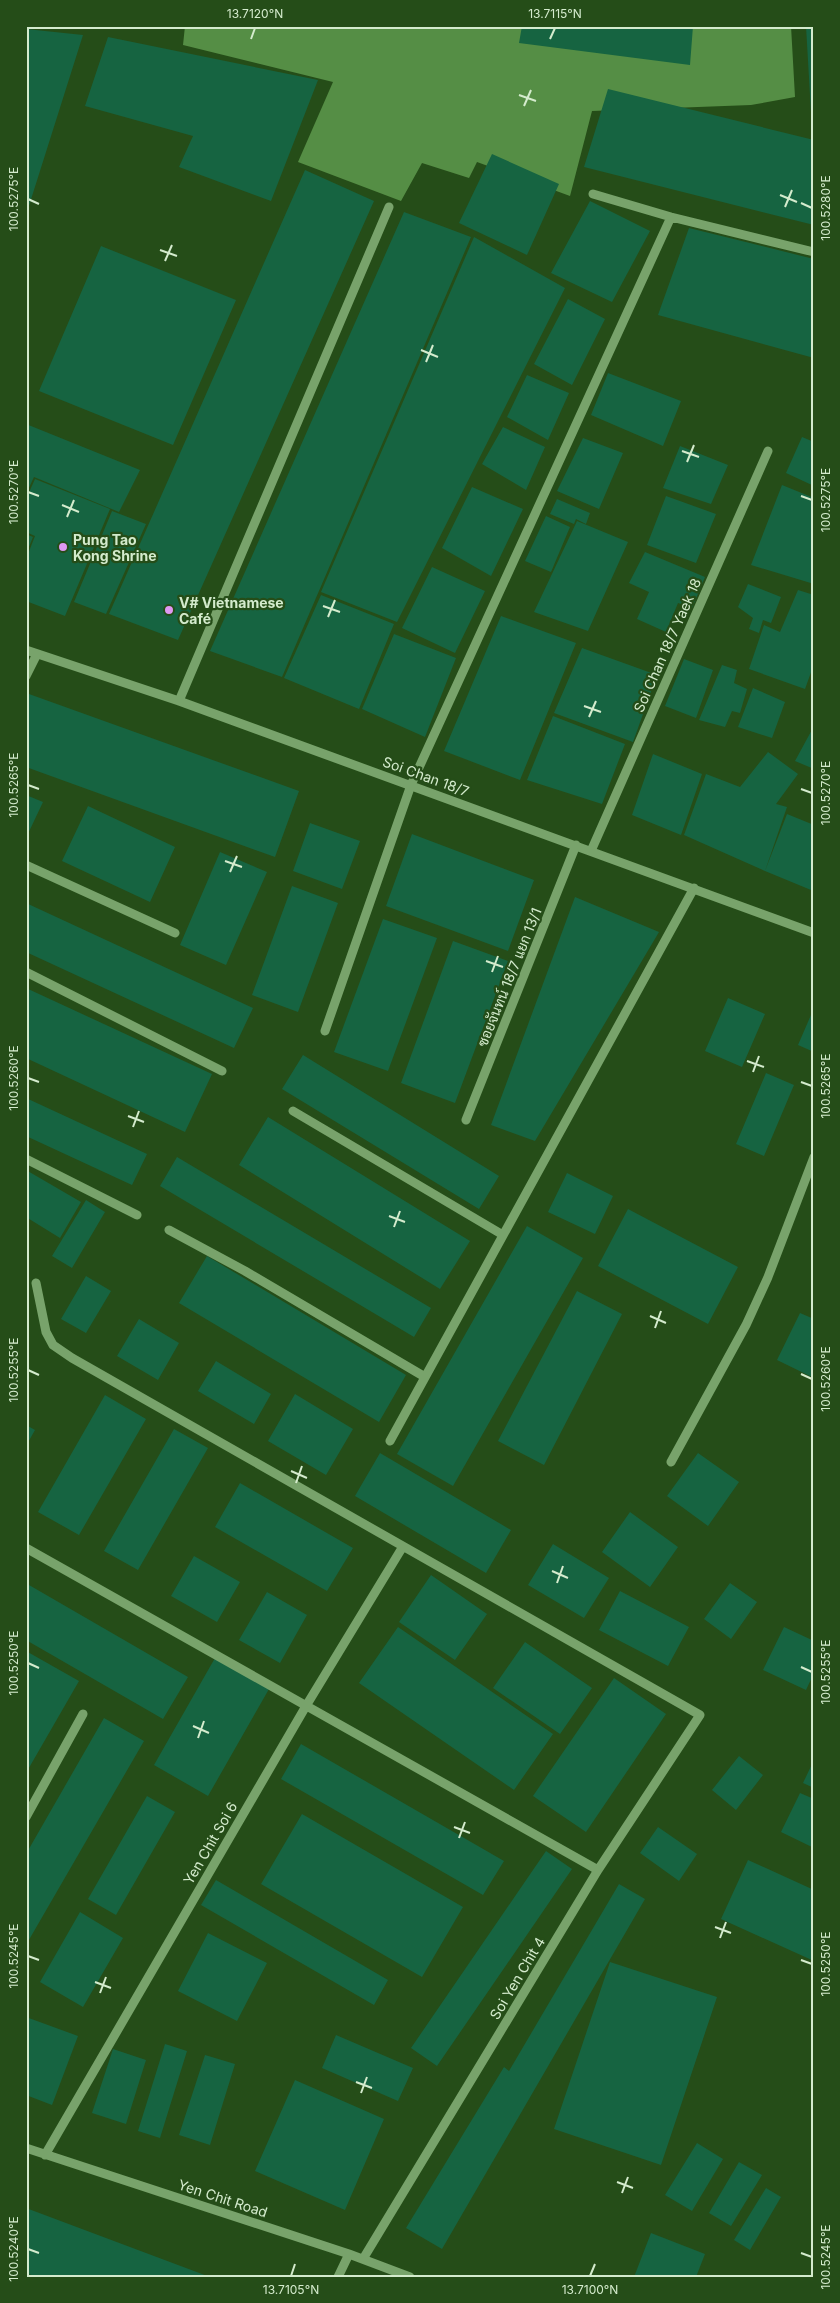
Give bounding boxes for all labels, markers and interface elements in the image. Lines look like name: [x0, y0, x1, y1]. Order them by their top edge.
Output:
text: 13.7120°N: [227, 6, 283, 21]
text: 13.7115°N: [528, 6, 582, 21]
text: 100.5275°E: [6, 167, 21, 231]
text: 100.5280°E: [818, 175, 833, 241]
text: 100.5270°E: [6, 460, 21, 524]
text: 100.5275°E: [818, 468, 833, 532]
place label: Pung Tao Kong Shrine: [73, 531, 157, 564]
marker: Pung Tao Kong Shrine: [57, 541, 69, 553]
street label: Soi Chan 18/7 Yaek 18: [630, 575, 704, 715]
place label: V# Vietnamese Café: [179, 594, 284, 627]
marker: V# Vietnamese Café: [163, 604, 175, 616]
text: 100.5265°E: [6, 752, 21, 818]
street label: Soi Chan 18/7: [381, 753, 472, 800]
text: 100.5270°E: [818, 761, 833, 825]
street label: ซอยจันทน์ 18/7 แยก 13/1: [473, 905, 545, 1049]
text: 100.5260°E: [6, 1045, 21, 1111]
text: 100.5265°E: [818, 1053, 833, 1119]
text: 100.5255°E: [6, 1338, 21, 1402]
text: 100.5260°E: [818, 1346, 833, 1412]
text: 100.5250°E: [6, 1630, 21, 1696]
text: 100.5255°E: [818, 1640, 833, 1704]
street label: Yen Chit Soi 6: [179, 1799, 241, 1887]
text: 100.5245°E: [6, 1923, 21, 1989]
text: 100.5250°E: [818, 1931, 833, 1997]
street label: Soi Yen Chit 4: [486, 1934, 548, 2022]
street label: Yen Chit Road: [176, 2176, 270, 2220]
text: 100.5240°E: [6, 2216, 21, 2282]
text: 100.5245°E: [818, 2224, 833, 2290]
text: 13.7105°N: [263, 2282, 319, 2297]
text: 13.7100°N: [562, 2282, 618, 2297]

